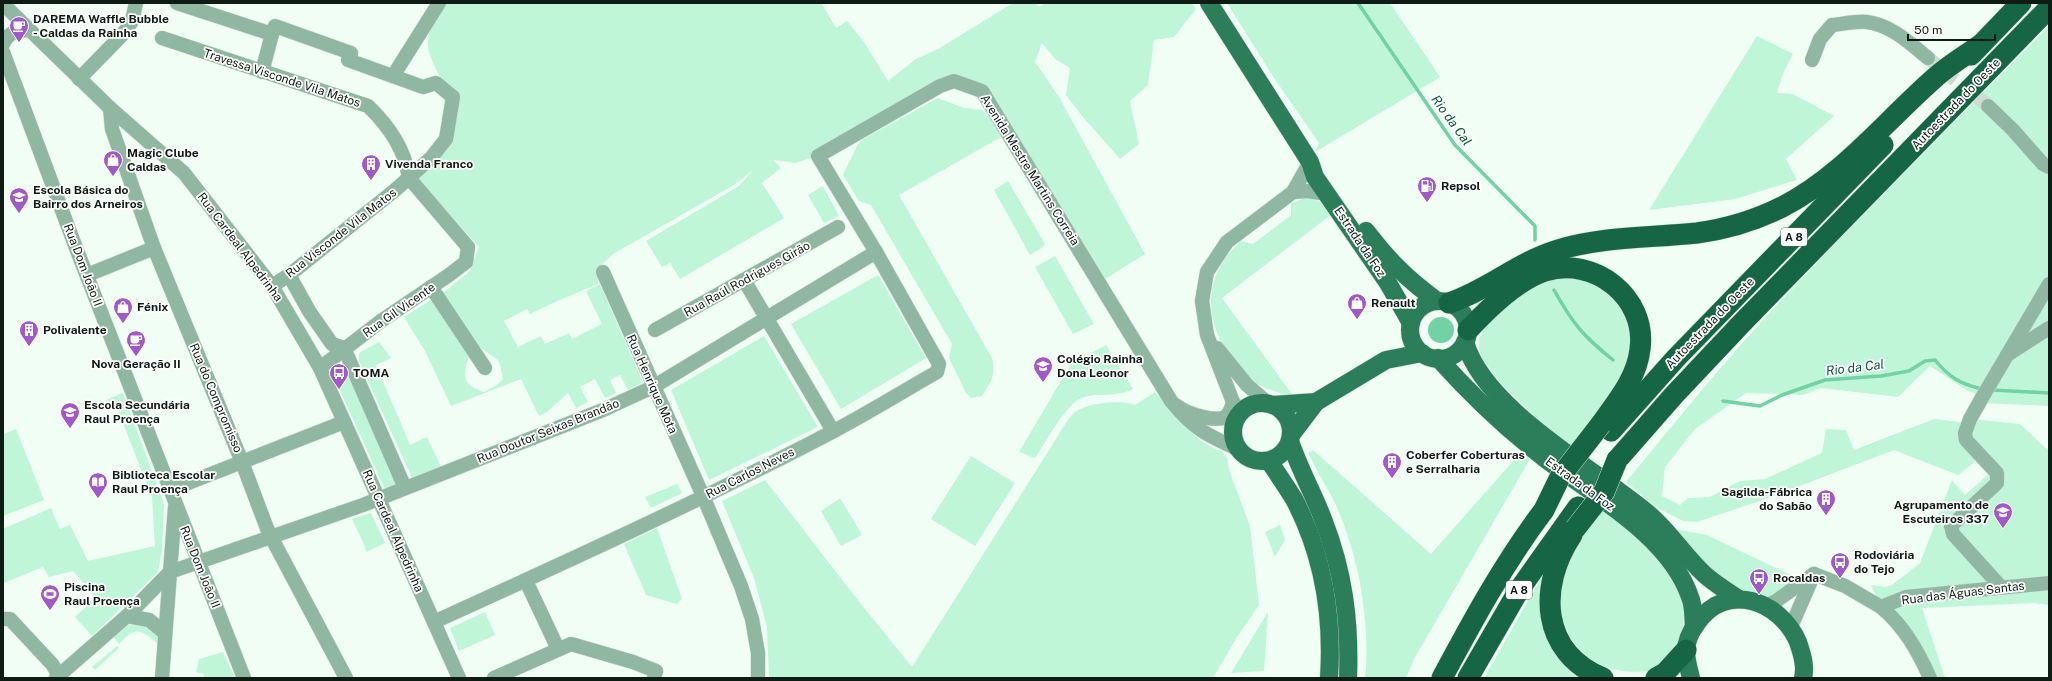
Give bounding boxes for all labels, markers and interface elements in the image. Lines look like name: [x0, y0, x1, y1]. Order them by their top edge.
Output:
place label: DAREMA Waffle Bubble - Caldas da Rainha: [33, 12, 169, 40]
cafe icon: DAREMA Waffle Bubble - Caldas da Rainha: [8, 15, 30, 43]
scale bar: [1908, 16, 1995, 42]
text: 50 m: [1914, 23, 1942, 37]
street label: Travessa Visconde Vila Matos: [202, 46, 362, 110]
street label: Autoestrada do Oeste: [1909, 55, 2003, 152]
street label: Avenida Mestre Martins Correia: [978, 92, 1082, 248]
water label: Rio da Cal: [1428, 92, 1475, 148]
place label: Magic Clube Caldas: [127, 146, 199, 174]
shop icon: Magic Clube Caldas: [102, 149, 124, 177]
building icon: Vivenda Franco: [360, 153, 382, 181]
place label: Vivenda Franco: [385, 157, 473, 171]
fuel station icon: Repsol: [1416, 175, 1438, 203]
place label: Repsol: [1441, 179, 1481, 193]
place label: Escola Básica do Bairro dos Arneiros: [33, 183, 143, 211]
street label: Rua Visconde Vila Matos: [283, 185, 399, 281]
school or university icon: Escola Básica do Bairro dos Arneiros: [8, 186, 30, 214]
street label: Rua Cardeal Alpedrinha: [195, 190, 285, 304]
street label: Estrada da Foz: [1331, 204, 1389, 280]
street label: Rua Dom João II: [61, 222, 105, 308]
road number: A 8: [1781, 228, 1807, 246]
street label: Rua Raúl Rodrigues Girão: [681, 238, 813, 320]
street label: Autoestrada do Oeste: [1663, 274, 1757, 371]
street label: Rua Gil Vicente: [360, 280, 438, 340]
shop icon: Renault: [1346, 292, 1368, 320]
shop icon: Fénix: [112, 296, 134, 324]
place label: Renault: [1371, 296, 1416, 310]
place label: Fénix: [137, 300, 168, 314]
building icon: Polivalente: [18, 319, 40, 347]
place label: Polivalente: [43, 323, 107, 337]
cafe icon: Nova Geração II: [125, 329, 147, 357]
street label: Rua Henrique Mota: [624, 332, 680, 436]
street label: Rua do Compromisso: [187, 341, 245, 455]
place label: Colégio Rainha Dona Leonor: [1057, 352, 1143, 380]
school or university icon: Colégio Rainha Dona Leonor: [1032, 355, 1054, 383]
water label: Rio da Cal: [1825, 356, 1885, 379]
place label: Nova Geração II: [91, 357, 181, 371]
bus stop icon: TOMA: [328, 362, 350, 390]
place label: TOMA: [353, 366, 389, 380]
street label: Rua Doutor Seixas Brandão: [475, 396, 621, 466]
place label: Escola Secundária Raul Proença: [84, 398, 190, 426]
school or university icon: Escola Secundária Raul Proença: [59, 401, 81, 429]
street label: Rua Carlos Neves: [703, 445, 797, 501]
place label: Coberfer Coberturas e Serralharia: [1406, 448, 1525, 476]
building icon: Coberfer Coberturas e Serralharia: [1381, 451, 1403, 479]
street label: Estrada da Foz: [1543, 454, 1617, 514]
place label: Biblioteca Escolar Raul Proença: [112, 468, 215, 496]
street label: Rua Cardeal Alpedrinha: [360, 468, 426, 594]
library icon: Biblioteca Escolar Raul Proença: [87, 471, 109, 499]
place label: Sagilda-Fábrica do Sabão: [1721, 485, 1812, 513]
building icon: Sagilda-Fábrica do Sabão: [1815, 488, 1837, 516]
place label: Agrupamento de Escuteiros 337: [1894, 498, 1989, 526]
school or university icon: Agrupamento de Escuteiros 337: [1992, 501, 2014, 529]
street label: Rua Dom João II: [177, 524, 223, 610]
place label: Rodoviária do Tejo: [1854, 548, 1914, 576]
bus stop icon: Rodoviária do Tejo: [1829, 551, 1851, 579]
bus stop icon: Rocaldas: [1748, 567, 1770, 595]
place label: Rocaldas: [1773, 571, 1825, 585]
street label: Rua das Águas Santas: [1901, 579, 2025, 607]
place label: Piscina Raul Proença: [64, 580, 140, 608]
road number: A 8: [1506, 581, 1532, 599]
sports icon: Piscina Raul Proença: [39, 583, 61, 611]

